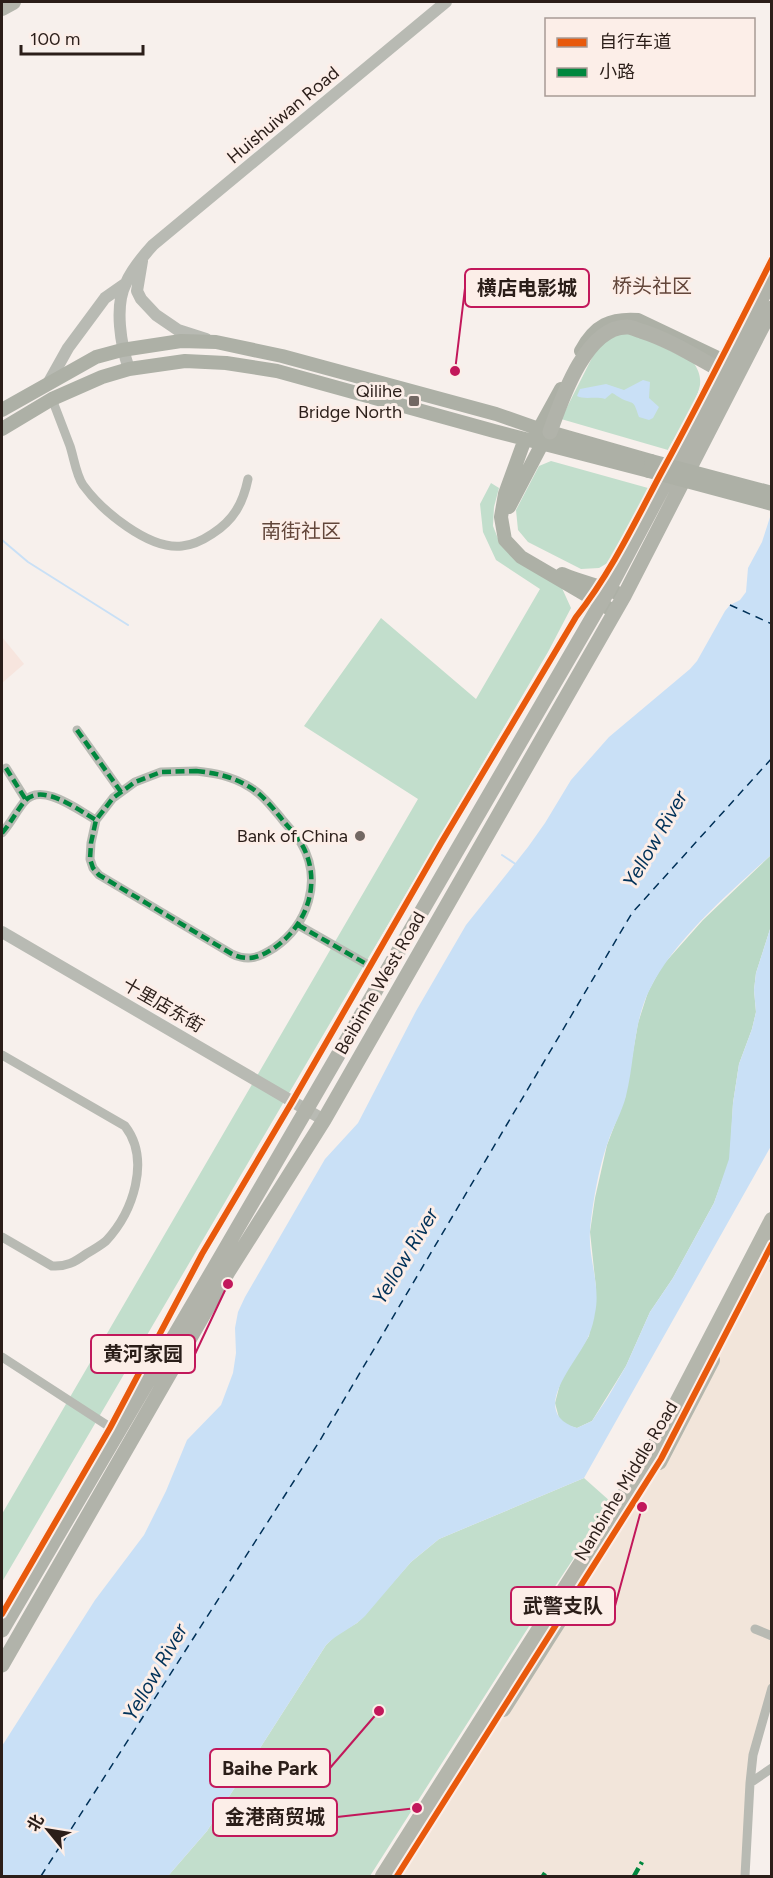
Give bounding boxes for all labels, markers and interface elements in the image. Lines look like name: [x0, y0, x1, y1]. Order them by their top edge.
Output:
scale bar: [21, 18, 142, 56]
legend: [545, 18, 755, 96]
text: 100 m: [30, 28, 80, 50]
text: 自行车道: [599, 31, 671, 53]
text: 小路: [599, 61, 635, 83]
street label: Huishuiwan Road: [223, 62, 343, 168]
callout: 横店电影城: [465, 269, 589, 307]
district label: 桥头社区: [612, 274, 692, 298]
text: 横店电影城: [477, 276, 577, 300]
place label: Qilihe Bridge North: [298, 380, 402, 423]
marker: Qilihe Bridge North: [407, 394, 421, 408]
district label: 南街社区: [261, 519, 341, 543]
water label: Yellow River: [618, 785, 693, 892]
place label: Bank of China: [237, 825, 348, 847]
marker: Bank of China: [353, 829, 367, 843]
street label: Beibinhe West Road: [330, 908, 430, 1058]
street label: 十里店东街: [119, 973, 207, 1037]
water label: Yellow River: [367, 1203, 444, 1308]
callout: 黄河家园: [91, 1335, 195, 1373]
text: 黄河家园: [103, 1342, 183, 1366]
street label: Nanbinhe Middle Road: [570, 1397, 682, 1565]
callout: 武警支队: [511, 1587, 615, 1625]
text: 武警支队: [523, 1594, 603, 1618]
water label: Yellow River: [118, 1618, 193, 1725]
callout: Baihe Park: [210, 1749, 330, 1787]
text: Baihe Park: [222, 1756, 318, 1780]
callout: 金港商贸城: [213, 1798, 337, 1836]
north arrow: [18, 1800, 78, 1860]
text: 金港商贸城: [225, 1805, 325, 1829]
text: 北: [23, 1811, 48, 1834]

